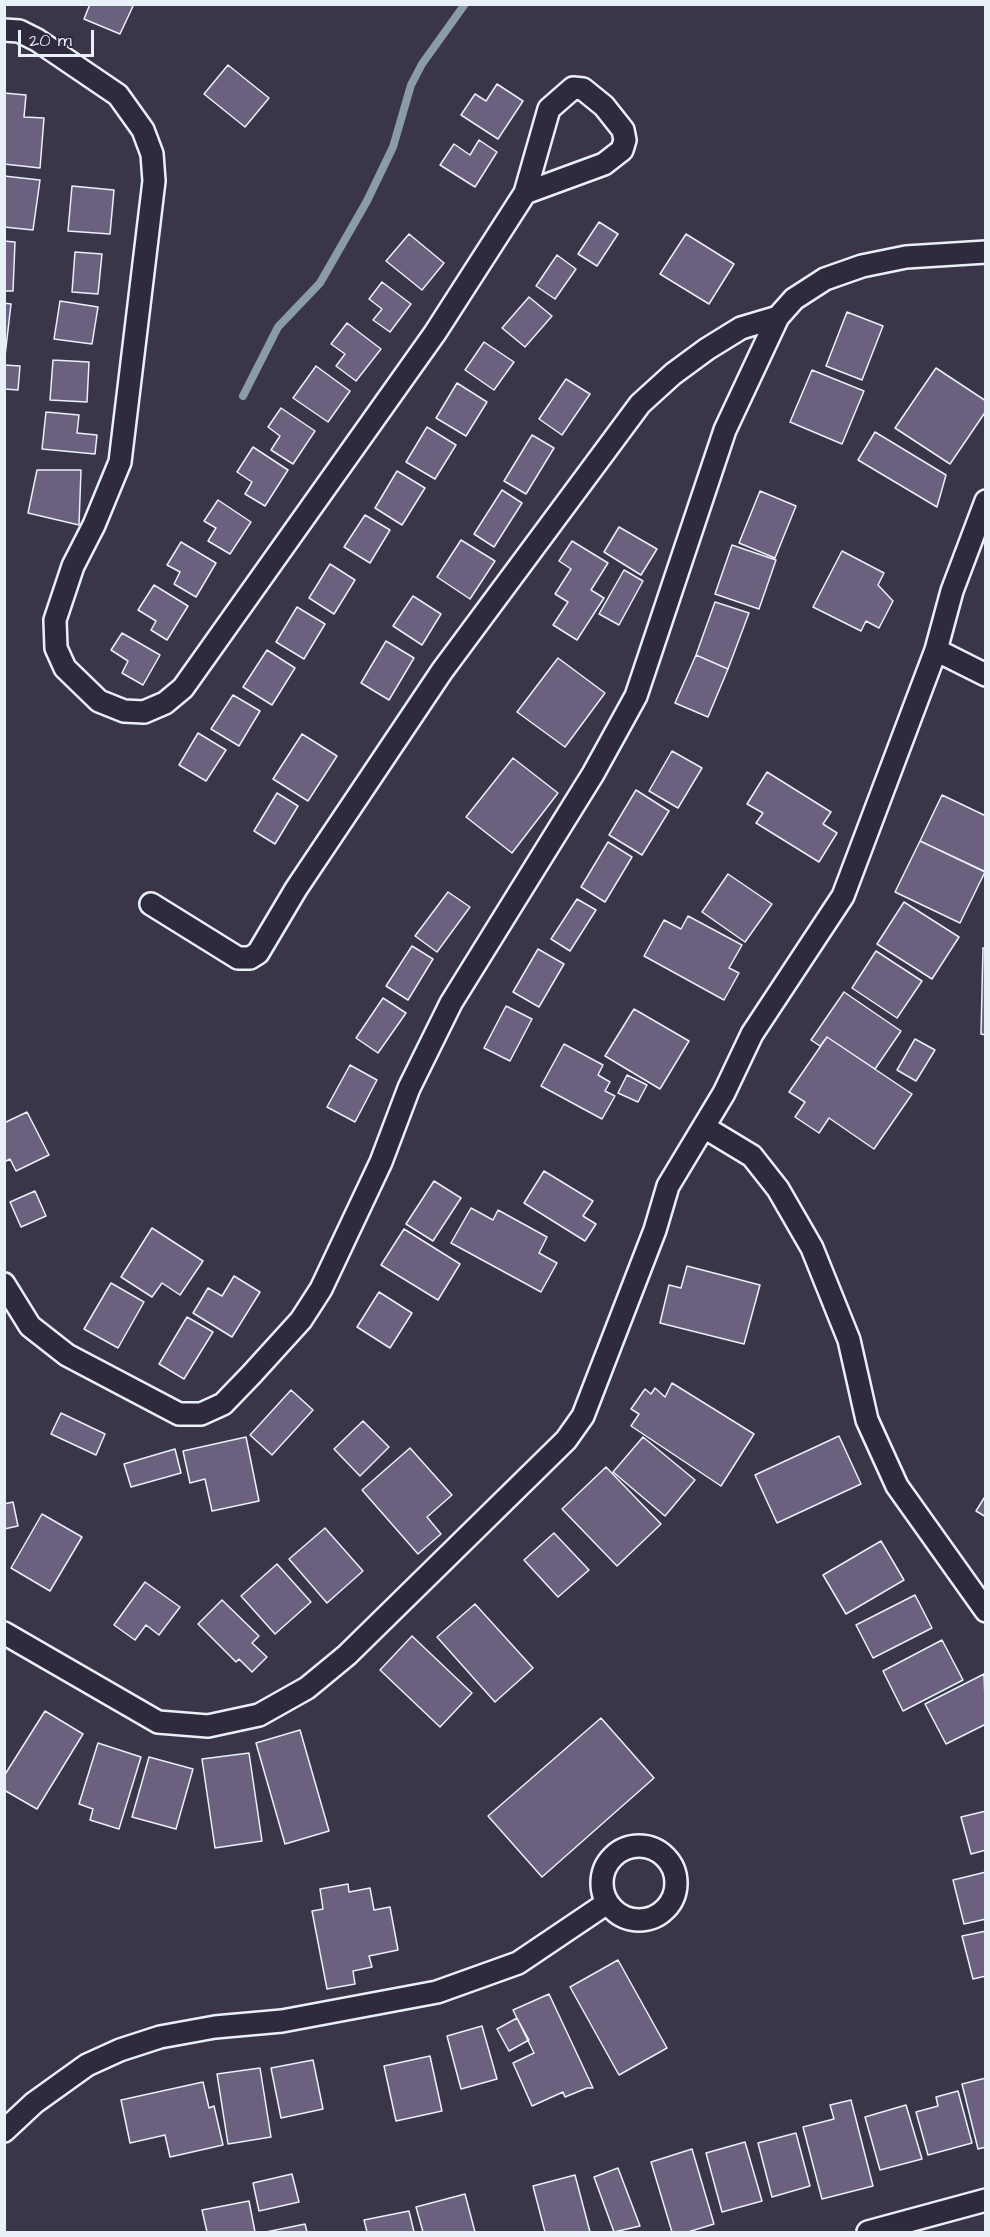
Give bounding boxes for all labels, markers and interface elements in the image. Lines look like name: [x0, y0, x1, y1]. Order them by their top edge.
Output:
scale bar: [21, 18, 98, 56]
text: 20 m: [29, 28, 72, 53]

